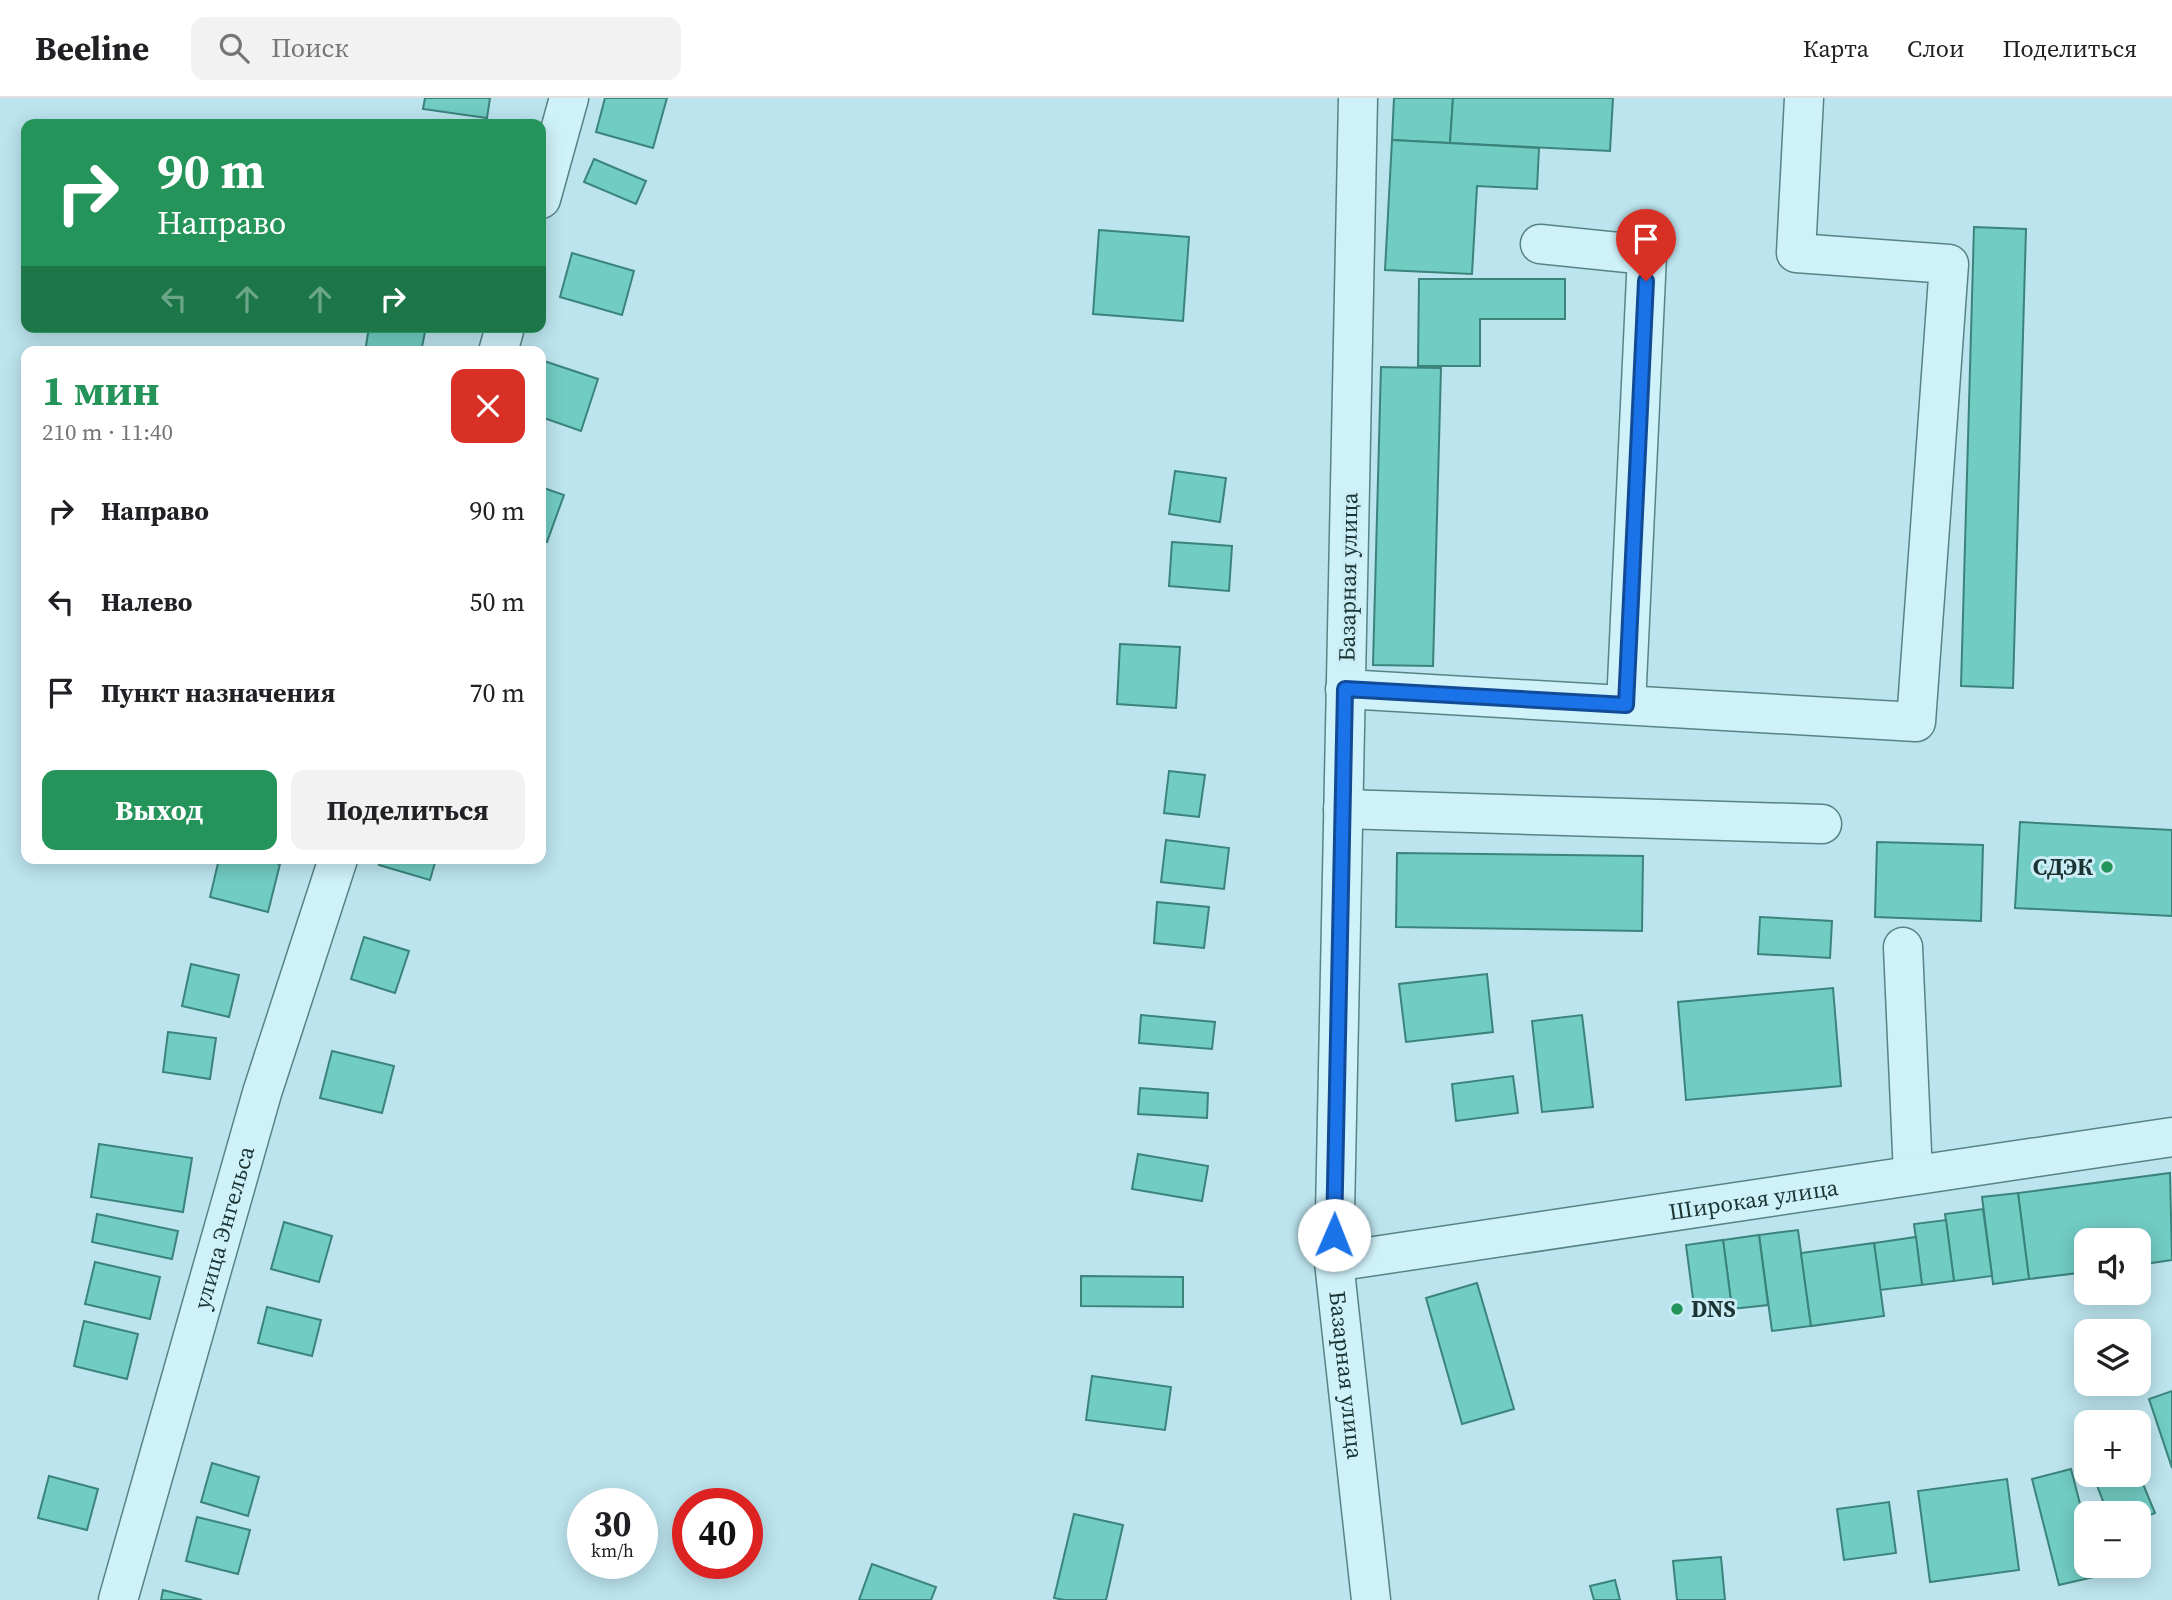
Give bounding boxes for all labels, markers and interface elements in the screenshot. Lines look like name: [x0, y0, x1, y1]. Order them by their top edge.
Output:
search box: [191, 17, 681, 80]
text: Beeline: [35, 26, 149, 71]
icon: search: [215, 29, 253, 67]
text: Поиск: [271, 30, 349, 66]
text: Карта: [1803, 32, 1869, 65]
text: Слои: [1907, 32, 1964, 65]
text: Поделиться: [2002, 32, 2137, 65]
text: 90 m: [157, 137, 265, 204]
icon: right: [42, 147, 133, 238]
text: Направо: [157, 201, 286, 245]
pin: [1616, 209, 1676, 281]
icon: arrive: [1627, 220, 1665, 258]
icon: left: [155, 280, 193, 318]
icon: ahead: [228, 280, 266, 318]
icon: ahead: [301, 280, 339, 318]
icon: right: [374, 280, 412, 318]
text: 1 мин: [42, 361, 159, 419]
button: close: [451, 369, 525, 443]
text: 210 m · 11:40: [42, 416, 173, 448]
icon: right: [42, 492, 80, 530]
street label: Базарная улица: [1331, 492, 1365, 662]
text: Направо: [101, 493, 209, 529]
text: 90 m: [470, 493, 525, 529]
icon: left: [42, 583, 80, 621]
text: Налево: [101, 584, 192, 620]
text: 50 m: [470, 584, 525, 620]
icon: arrive: [42, 674, 80, 712]
text: Пункт назначения: [101, 675, 335, 711]
text: 70 m: [470, 675, 525, 711]
button: Выход: [42, 770, 277, 850]
button: Поделиться: [291, 770, 525, 850]
place label: СДЭК: [2033, 851, 2093, 883]
marker: СДЭК: [2099, 859, 2115, 875]
street label: улица Энгельса: [185, 1142, 262, 1313]
street label: Широкая улица: [1666, 1171, 1841, 1228]
position arrow: [1297, 1198, 1371, 1272]
map controls: [2074, 1228, 2151, 1578]
button: sound: [2074, 1228, 2151, 1305]
street label: Базарная улица: [1321, 1289, 1372, 1461]
place label: DNS: [1691, 1293, 1736, 1325]
marker: DNS: [1669, 1301, 1685, 1317]
button: layers: [2074, 1319, 2151, 1396]
button: +: [2074, 1410, 2151, 1487]
speed limit sign: 40: [672, 1488, 763, 1579]
text: 30: [594, 1500, 631, 1548]
button: −: [2074, 1501, 2151, 1578]
text: km/h: [591, 1538, 634, 1563]

